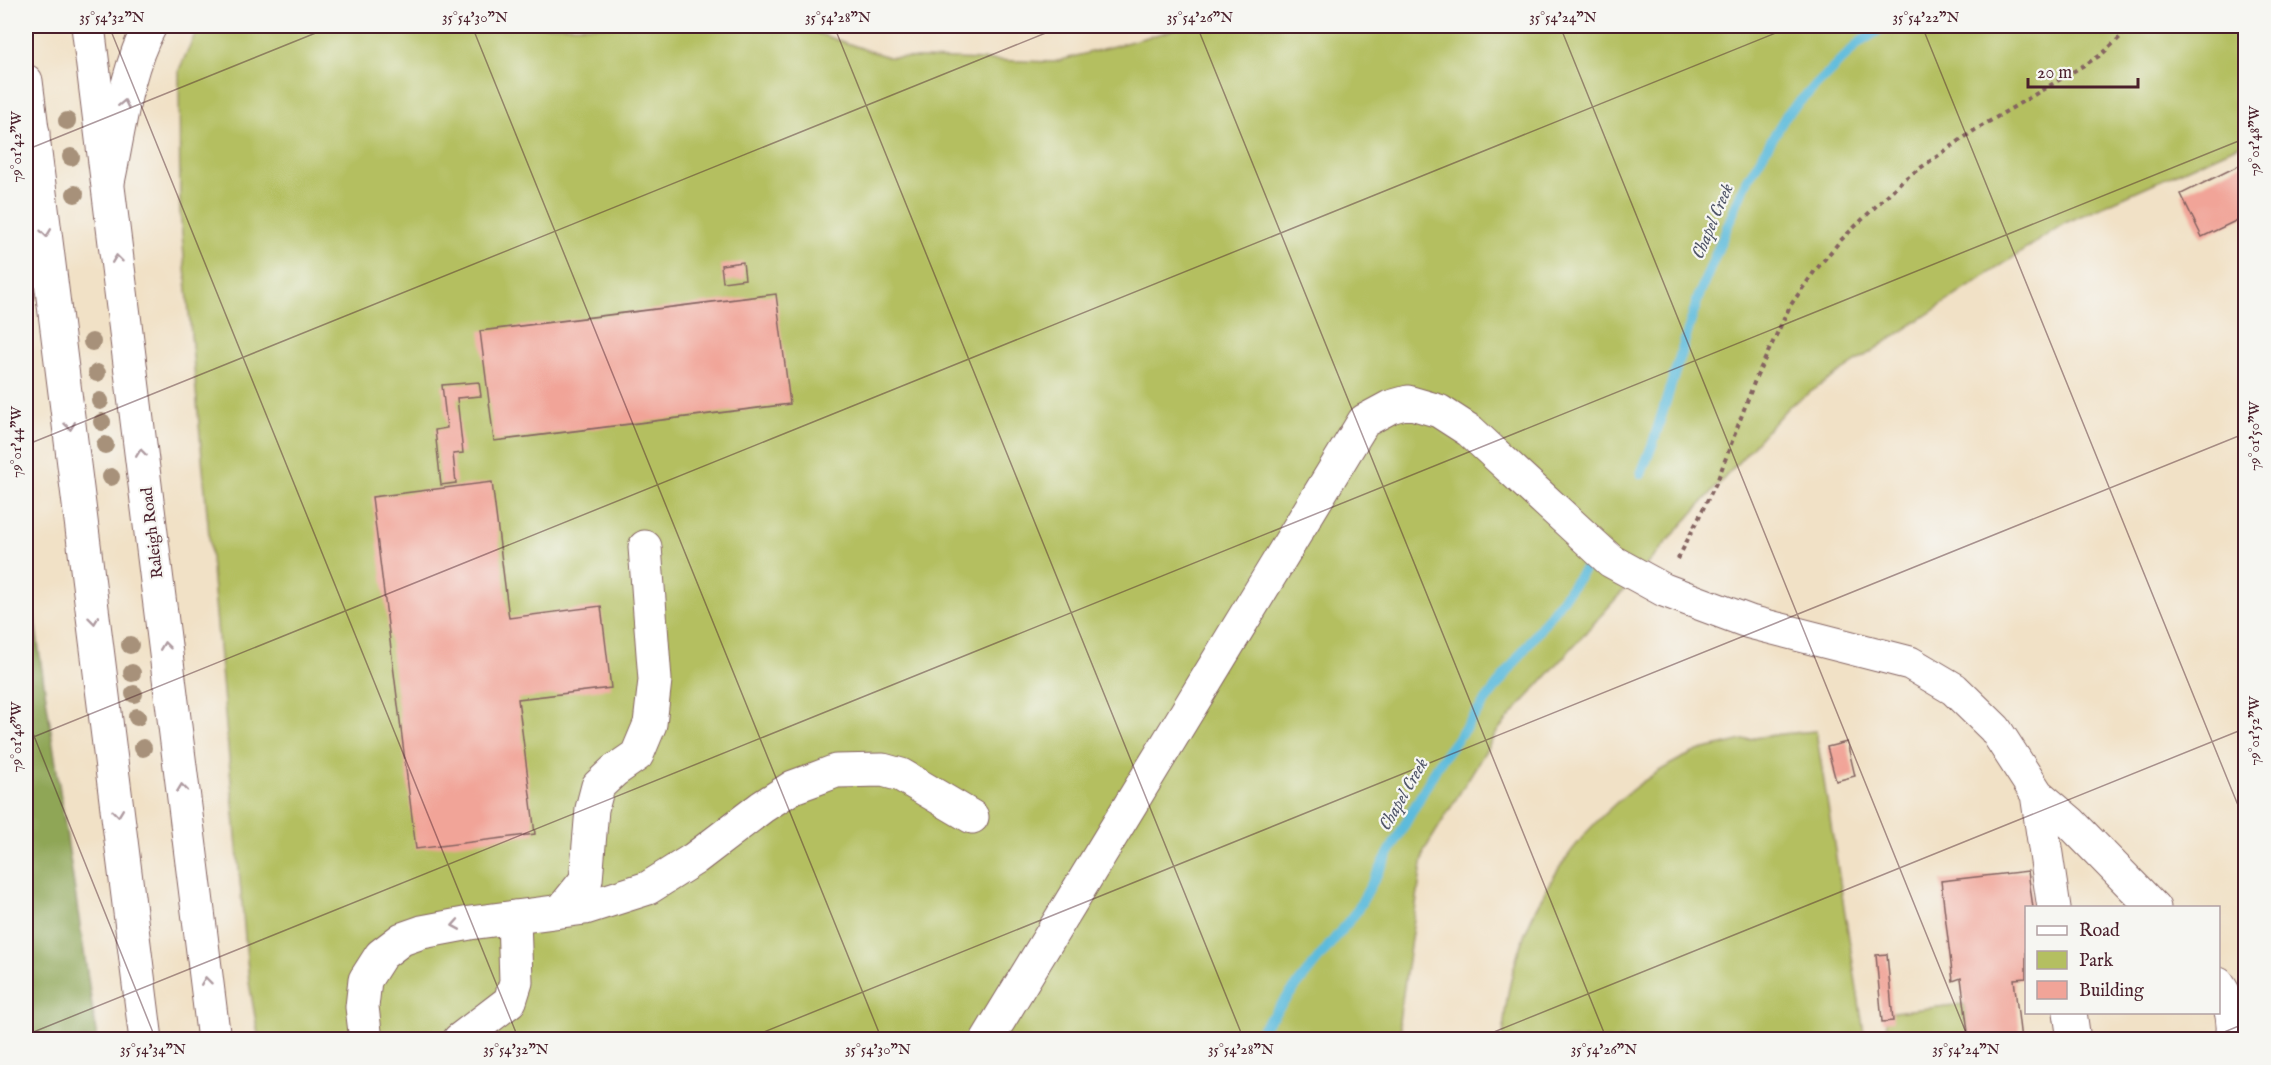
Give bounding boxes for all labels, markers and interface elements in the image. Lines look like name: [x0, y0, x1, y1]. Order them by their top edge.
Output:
text: 35°54'32"N: [79, 8, 145, 27]
text: 35°54'30"N: [442, 8, 508, 27]
text: 35°54'28"N: [805, 8, 871, 27]
text: 35°54'26"N: [1167, 8, 1233, 27]
text: 35°54'24"N: [1529, 8, 1597, 27]
text: 35°54'22"N: [1892, 8, 1960, 27]
scale bar: [2028, 51, 2138, 89]
text: 20 m: [2037, 62, 2072, 85]
one-way arrow: [117, 100, 130, 110]
text: 79°01'48"W: [2245, 105, 2264, 176]
text: 79°01'42"W: [7, 111, 26, 183]
water label: Chapel Creek: [1687, 180, 1740, 263]
one-way arrow: [39, 228, 51, 237]
one-way arrow: [111, 255, 124, 264]
text: 79°01'50"W: [2245, 400, 2264, 471]
text: 79°01'44"W: [7, 405, 26, 478]
one-way arrow: [63, 422, 75, 431]
one-way arrow: [135, 448, 148, 457]
street label: Raleigh Road: [137, 486, 169, 580]
one-way arrow: [87, 615, 100, 624]
one-way arrow: [159, 642, 171, 651]
text: 79°01'52"W: [2245, 696, 2264, 766]
text: 79°01'46"W: [7, 701, 26, 772]
water label: Chapel Creek: [1374, 755, 1434, 835]
one-way arrow: [177, 783, 189, 793]
one-way arrow: [111, 809, 124, 818]
legend: [2025, 906, 2220, 1014]
one-way arrow: [451, 918, 461, 931]
text: Road: [2079, 920, 2120, 943]
text: Park: [2079, 950, 2114, 973]
one-way arrow: [201, 977, 213, 986]
text: Building: [2079, 980, 2144, 1003]
text: 35°54'34"N: [120, 1040, 186, 1059]
text: 35°54'32"N: [483, 1040, 549, 1059]
text: 35°54'30"N: [845, 1040, 911, 1059]
text: 35°54'28"N: [1208, 1040, 1274, 1059]
text: 35°54'26"N: [1571, 1040, 1637, 1059]
text: 35°54'24"N: [1932, 1040, 2000, 1059]

